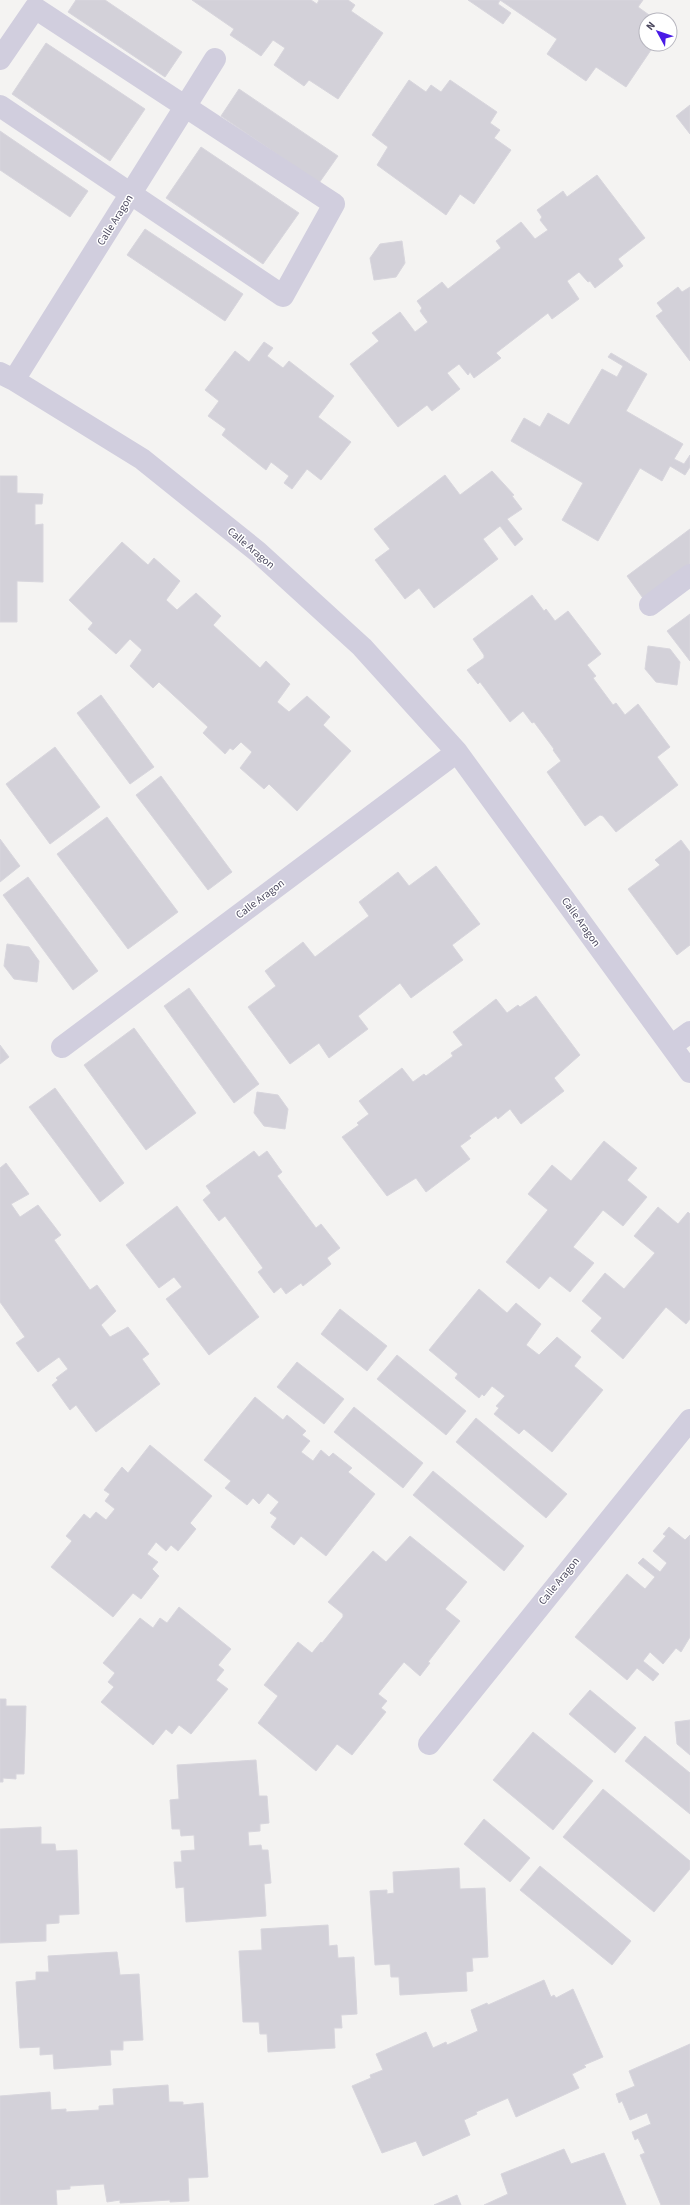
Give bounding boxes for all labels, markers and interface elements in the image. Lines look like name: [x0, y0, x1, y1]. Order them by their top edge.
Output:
north arrow: [638, 12, 678, 52]
text: N: [643, 18, 659, 34]
street label: Calle Aragon: [93, 192, 137, 248]
street label: Calle Aragon: [224, 524, 278, 572]
street label: Calle Aragon: [233, 876, 287, 922]
street label: Calle Aragon: [558, 894, 604, 950]
street label: Calle Aragon: [535, 1554, 583, 1608]

